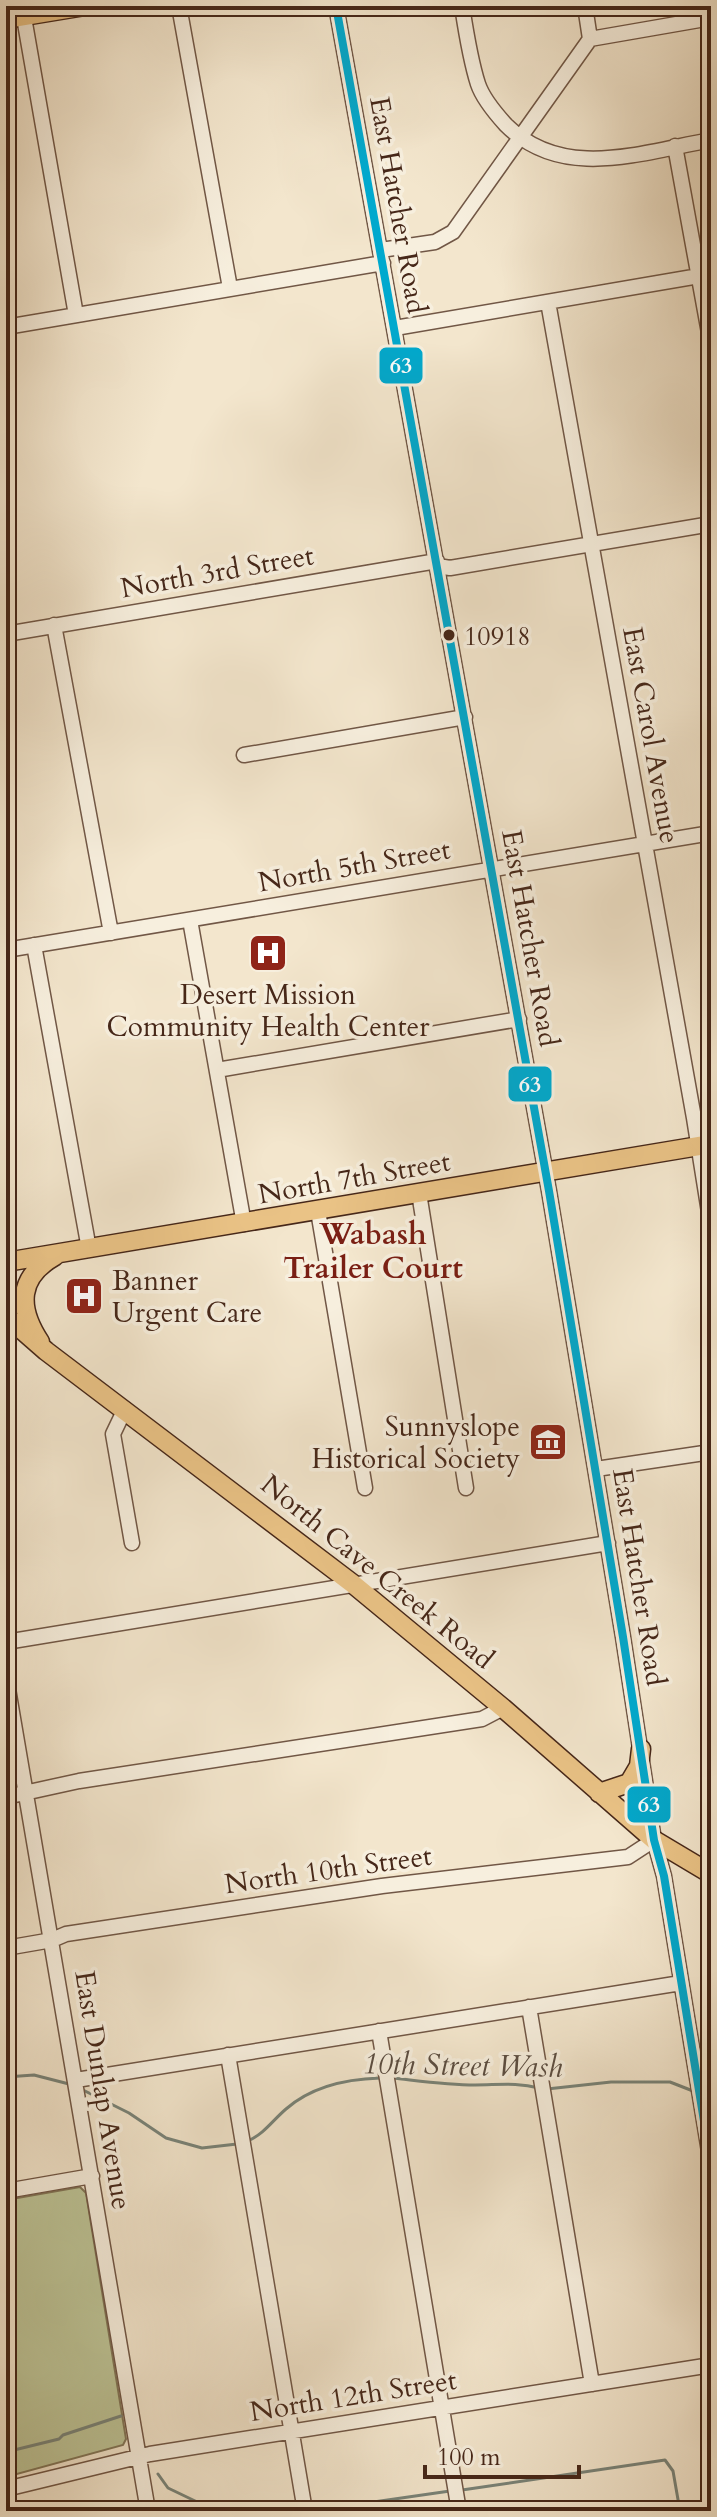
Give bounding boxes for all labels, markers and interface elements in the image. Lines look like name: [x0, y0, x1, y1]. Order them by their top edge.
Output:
street label: East Hatcher Road: [360, 94, 436, 317]
line badge: 63: [378, 346, 424, 385]
text: 63: [390, 351, 412, 381]
street label: North 3rd Street: [118, 536, 317, 608]
place label: 10918: [464, 619, 531, 654]
street label: East Carol Avenue: [613, 624, 689, 847]
marker: 10918: [441, 627, 457, 643]
street label: East Hatcher Road: [492, 827, 568, 1050]
street label: North 5th Street: [255, 830, 453, 902]
hospital icon: Desert Mission Community Health Center: [247, 932, 289, 974]
place label: Desert Mission Community Health Center: [106, 976, 430, 1046]
line badge: 63: [507, 1065, 553, 1103]
text: 63: [519, 1070, 541, 1100]
street label: North 7th Street: [255, 1142, 453, 1214]
district label: Wabash Trailer Court: [283, 1214, 463, 1289]
place label: Banner Urgent Care: [112, 1262, 262, 1332]
hospital icon: Banner Urgent Care: [63, 1275, 105, 1317]
place label: Sunnyslope Historical Society: [312, 1408, 520, 1478]
museum icon: Sunnyslope Historical Society: [527, 1421, 569, 1463]
street label: North Cave Creek Road: [253, 1466, 502, 1678]
street label: East Hatcher Road: [603, 1466, 675, 1689]
line badge: 63: [626, 1785, 672, 1824]
text: 63: [638, 1790, 660, 1820]
street label: North 10th Street: [222, 1837, 434, 1903]
street label: East Dunlap Avenue: [65, 1968, 141, 2212]
water label: 10th Street Wash: [361, 2043, 563, 2088]
street label: North 12th Street: [247, 2361, 459, 2431]
scale bar: [425, 2429, 579, 2479]
text: 100 m: [437, 2441, 501, 2474]

